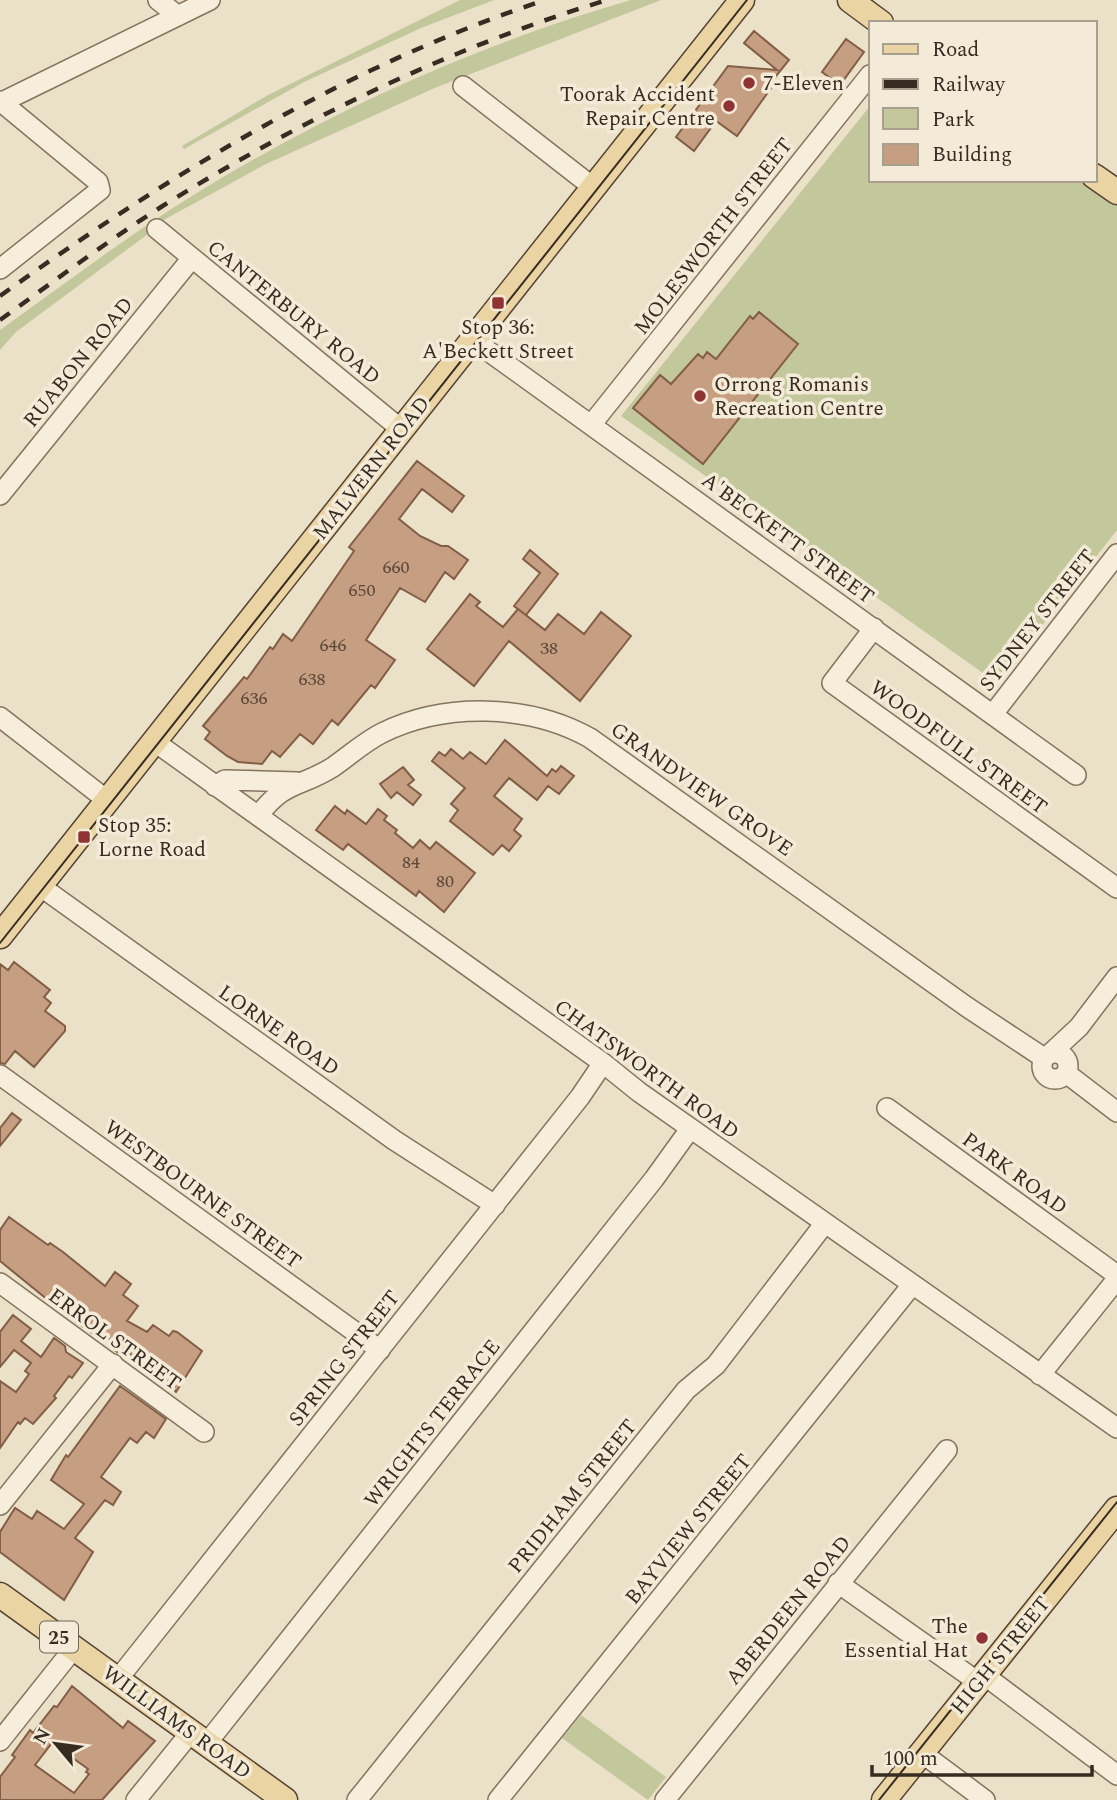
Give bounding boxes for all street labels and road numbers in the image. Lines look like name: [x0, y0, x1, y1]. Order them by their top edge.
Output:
street label: MOLESWORTH STREET: [626, 131, 801, 342]
street label: CANTERBURY ROAD: [200, 233, 387, 393]
street label: RUABON ROAD: [16, 290, 142, 435]
street label: MALVERN ROAD: [305, 390, 438, 548]
street label: A'BECKETT STREET: [694, 465, 881, 613]
street label: SYDNEY STREET: [972, 542, 1104, 699]
street label: WOODFULL STREET: [863, 672, 1054, 823]
street label: GRANDVIEW GROVE: [603, 715, 799, 865]
street label: LORNE ROAD: [211, 977, 346, 1085]
street label: CHATSWORTH ROAD: [547, 992, 746, 1148]
street label: WESTBOURNE STREET: [97, 1112, 308, 1277]
street label: PARK ROAD: [955, 1124, 1074, 1223]
street label: ERROL STREET: [41, 1281, 188, 1399]
street label: SPRING STREET: [281, 1284, 408, 1434]
street label: WRIGHTS TERRACE: [357, 1333, 509, 1515]
street label: PRIDHAM STREET: [500, 1412, 645, 1581]
street label: BAYVIEW STREET: [618, 1447, 760, 1612]
street label: ABERDEEN ROAD: [718, 1529, 859, 1693]
street label: HIGH STREET: [943, 1589, 1059, 1722]
road number: 25: [40, 1622, 78, 1652]
street label: WILLIAMS ROAD: [95, 1658, 258, 1788]

